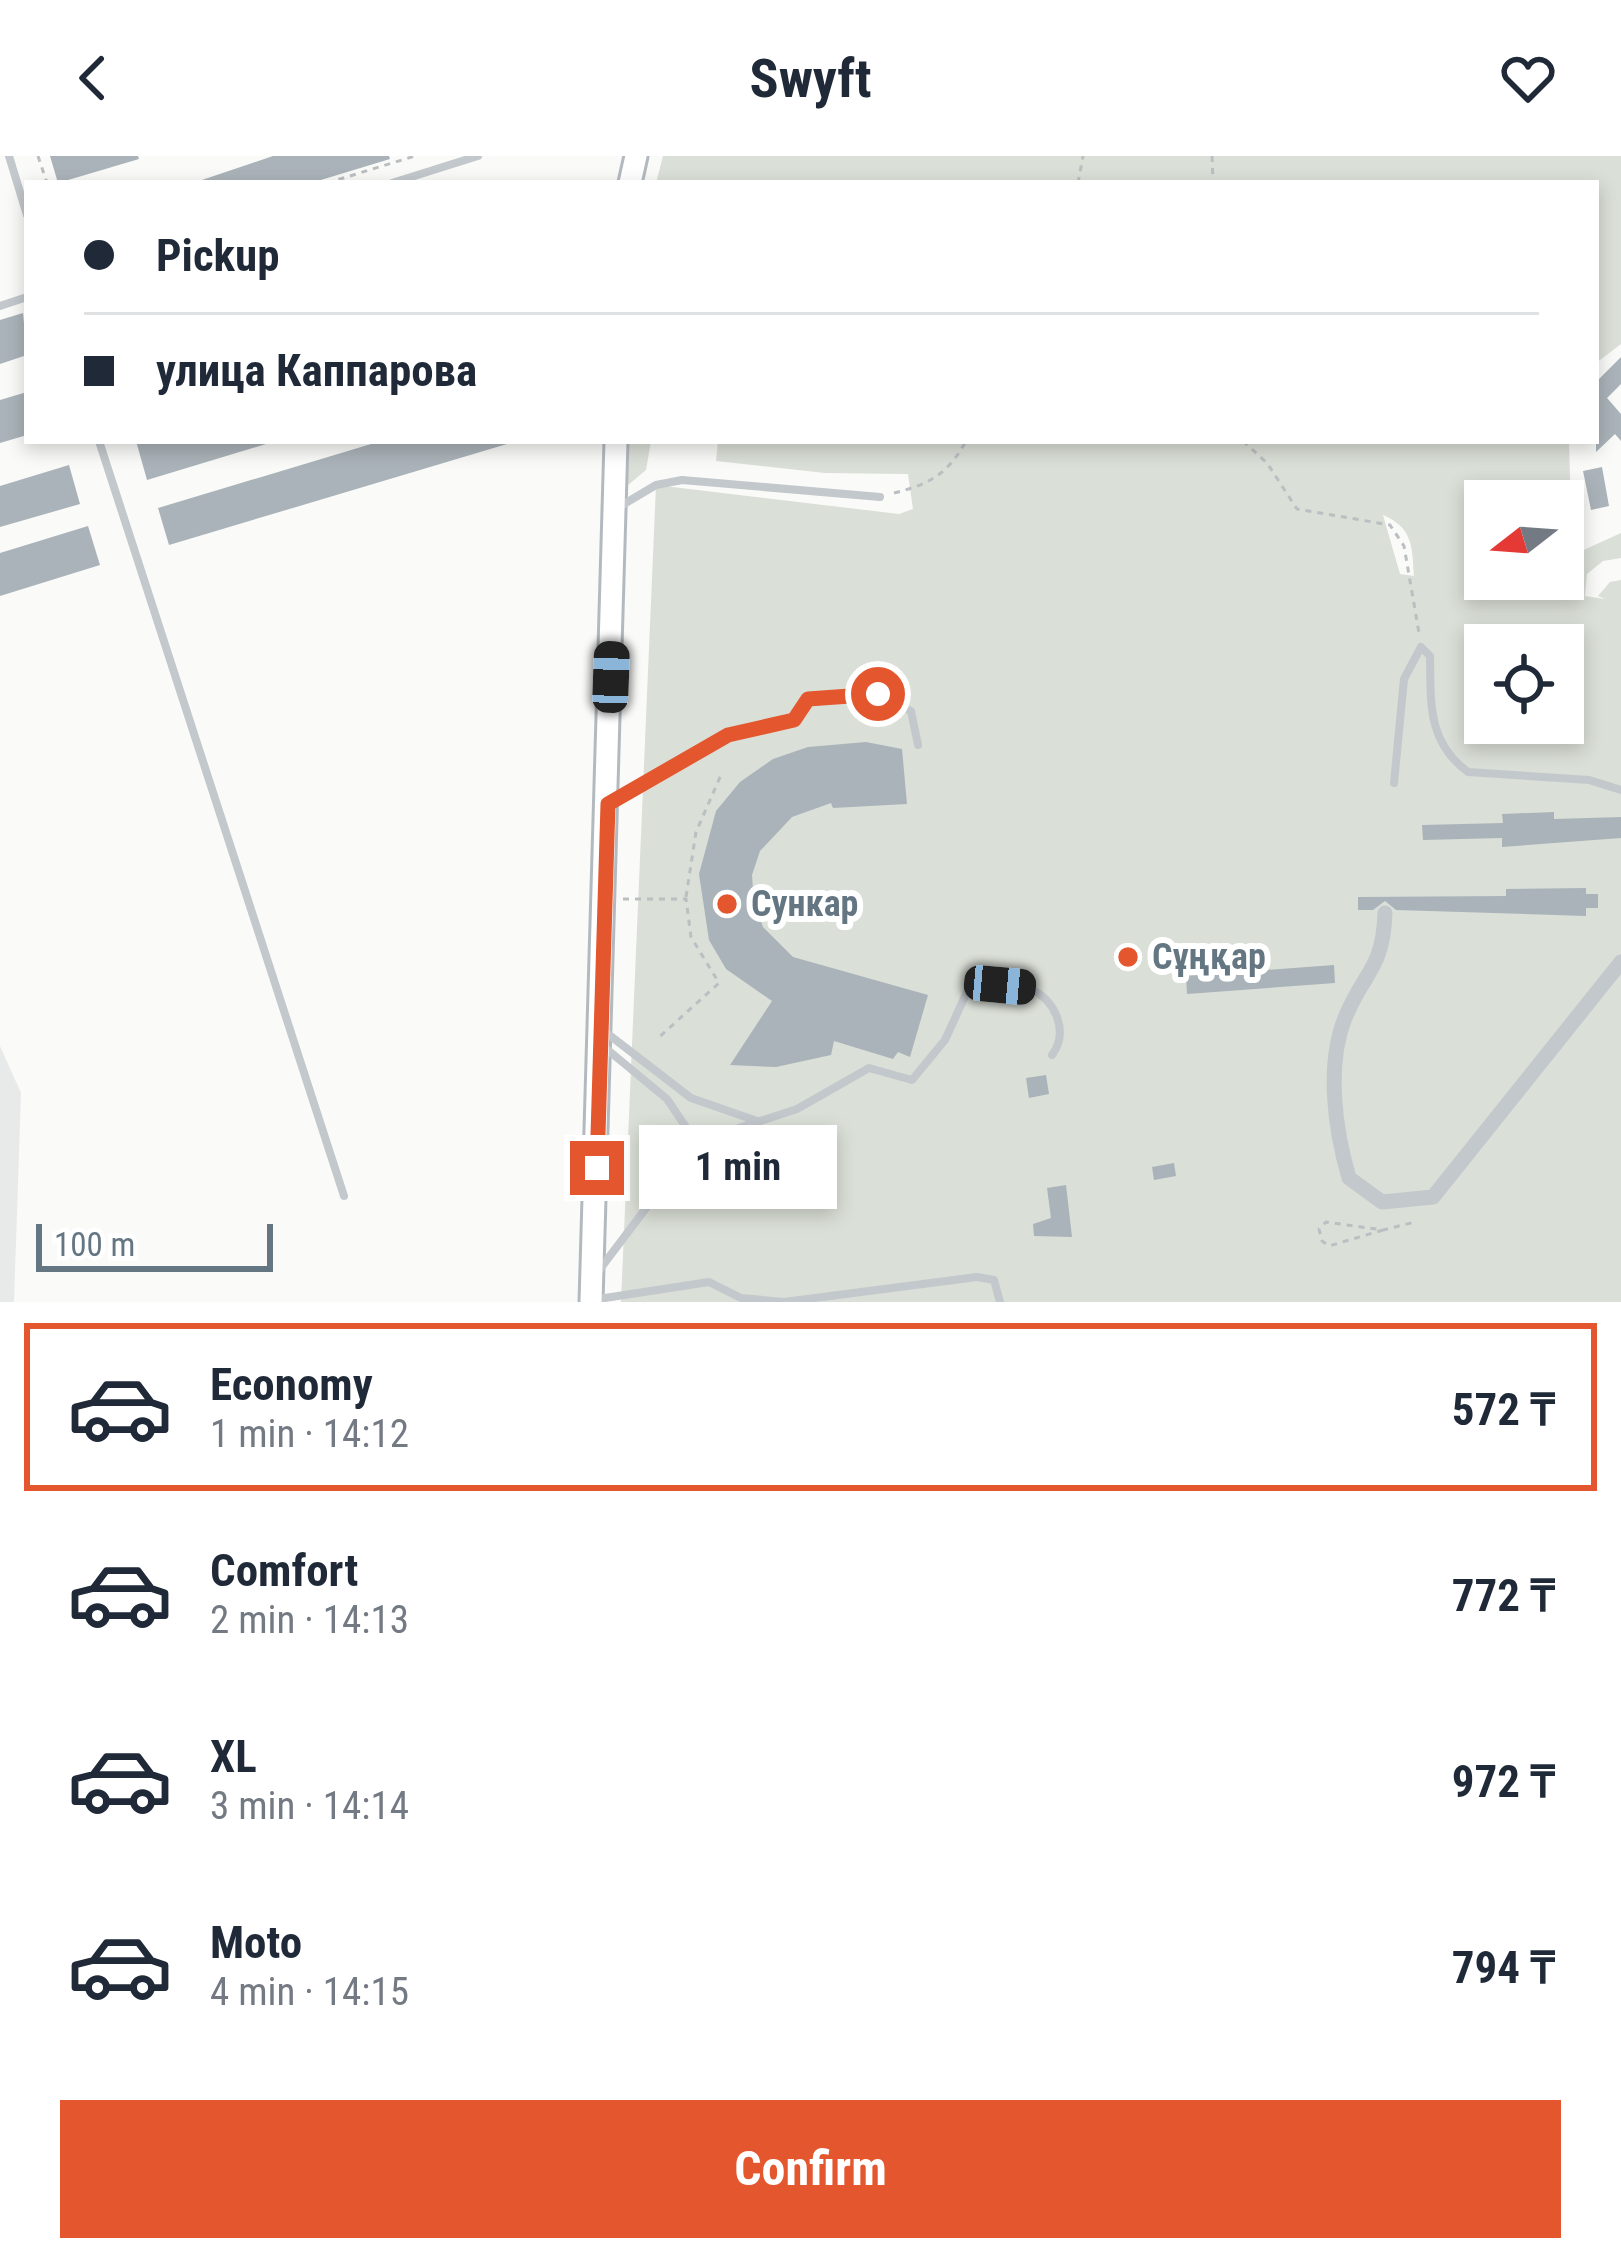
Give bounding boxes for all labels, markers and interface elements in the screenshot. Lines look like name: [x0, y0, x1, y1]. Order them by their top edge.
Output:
icon: back: [60, 45, 126, 111]
icon: heart: [1495, 45, 1561, 111]
text: Swyft: [750, 47, 871, 110]
text: Pickup: [156, 229, 280, 282]
text: улица Каппарова: [156, 344, 477, 397]
north arrow: [1464, 480, 1584, 600]
map controls: [1464, 480, 1584, 744]
button: locate: [1464, 624, 1584, 744]
car: [592, 640, 630, 714]
route start: [851, 667, 905, 721]
place label: Сункар: [751, 883, 858, 925]
marker: Сункар: [714, 891, 740, 917]
place label: Сұңқар: [1152, 936, 1266, 978]
marker: Сұңқар: [1115, 944, 1141, 970]
car: [963, 964, 1037, 1006]
callout: 1 min: [639, 1126, 837, 1210]
route end: [570, 1141, 624, 1195]
text: 1 min: [695, 1144, 781, 1190]
scale bar: [36, 1218, 273, 1271]
text: 100 m: [54, 1225, 135, 1264]
icon: car: [66, 1353, 174, 1461]
text: Economy: [210, 1358, 373, 1411]
text: 572 ₸: [1452, 1383, 1555, 1436]
text: 1 min · 14:12: [210, 1411, 409, 1457]
icon: car: [66, 1539, 174, 1647]
text: Comfort: [210, 1544, 358, 1597]
text: 772 ₸: [1452, 1569, 1555, 1622]
text: 2 min · 14:13: [210, 1597, 409, 1643]
icon: car: [66, 1725, 174, 1833]
text: XL: [210, 1730, 257, 1783]
text: 972 ₸: [1452, 1755, 1555, 1808]
text: 3 min · 14:14: [210, 1783, 409, 1829]
icon: car: [66, 1911, 174, 2019]
text: Moto: [210, 1916, 302, 1969]
text: 794 ₸: [1452, 1941, 1555, 1994]
text: 4 min · 14:15: [210, 1969, 409, 2015]
button: Confirm: [60, 2100, 1561, 2238]

